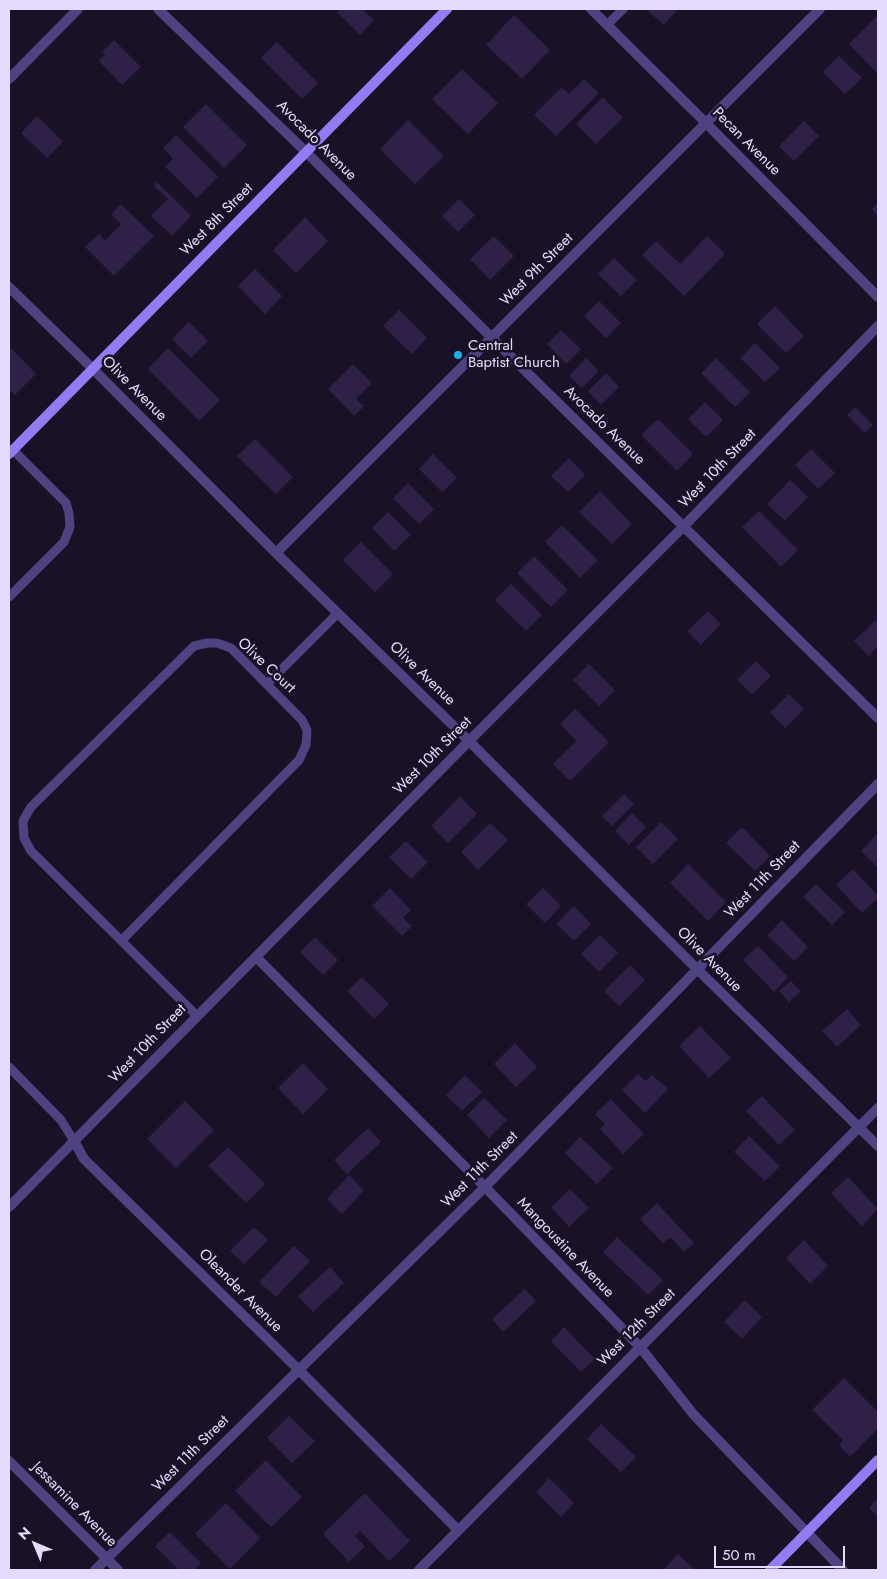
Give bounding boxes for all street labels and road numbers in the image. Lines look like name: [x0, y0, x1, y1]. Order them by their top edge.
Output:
street label: Avocado Avenue: [272, 97, 360, 185]
street label: Pecan Avenue: [708, 104, 784, 180]
street label: West 8th Street: [177, 180, 257, 260]
street label: West 9th Street: [497, 230, 577, 310]
street label: Olive Avenue: [98, 353, 170, 425]
street label: Avocado Avenue: [560, 383, 648, 469]
street label: West 10th Street: [676, 426, 760, 512]
street label: Olive Court: [233, 635, 299, 697]
street label: Olive Avenue: [385, 638, 459, 710]
street label: West 10th Street: [390, 713, 476, 799]
street label: West 11th Street: [722, 837, 804, 923]
street label: Olive Avenue: [673, 924, 745, 996]
street label: West 10th Street: [106, 1001, 190, 1087]
street label: West 11th Street: [438, 1128, 522, 1212]
street label: Mangoustine Avenue: [513, 1194, 617, 1302]
street label: Oleander Avenue: [194, 1245, 286, 1337]
street label: West 12th Street: [594, 1285, 680, 1371]
street label: West 11th Street: [149, 1412, 233, 1496]
street label: Jessamine Avenue: [28, 1459, 120, 1551]

